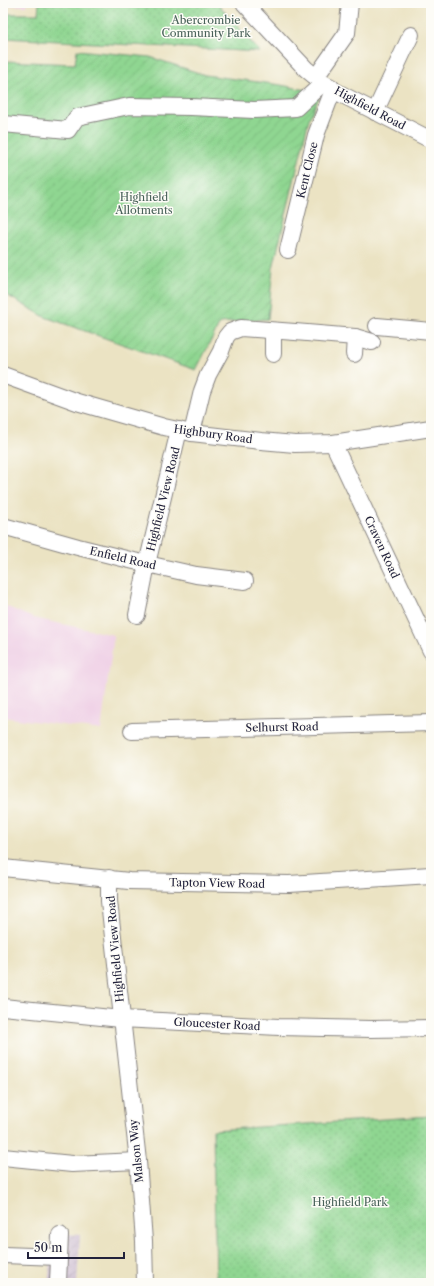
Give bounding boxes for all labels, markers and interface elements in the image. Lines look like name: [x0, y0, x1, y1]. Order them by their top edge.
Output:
park label: Abercrombie Community Park: [161, 13, 251, 40]
street label: Highfield Road: [332, 83, 408, 133]
street label: Kent Close: [293, 140, 321, 200]
park label: Highfield Allotments: [114, 190, 173, 217]
street label: Highbury Road: [173, 422, 254, 447]
street label: Highfield View Road: [143, 445, 183, 553]
street label: Craven Road: [361, 513, 403, 581]
street label: Enfield Road: [88, 544, 158, 572]
street label: Selhurst Road: [245, 719, 319, 735]
street label: Tapton View Road: [169, 875, 265, 891]
street label: Highfield View Road: [103, 895, 127, 1003]
street label: Gloucester Road: [173, 1015, 261, 1033]
street label: Malson Way: [126, 1118, 146, 1183]
park label: Highfield Park: [312, 1195, 388, 1209]
scale bar: [28, 1234, 124, 1260]
text: 50 m: [34, 1240, 63, 1255]

